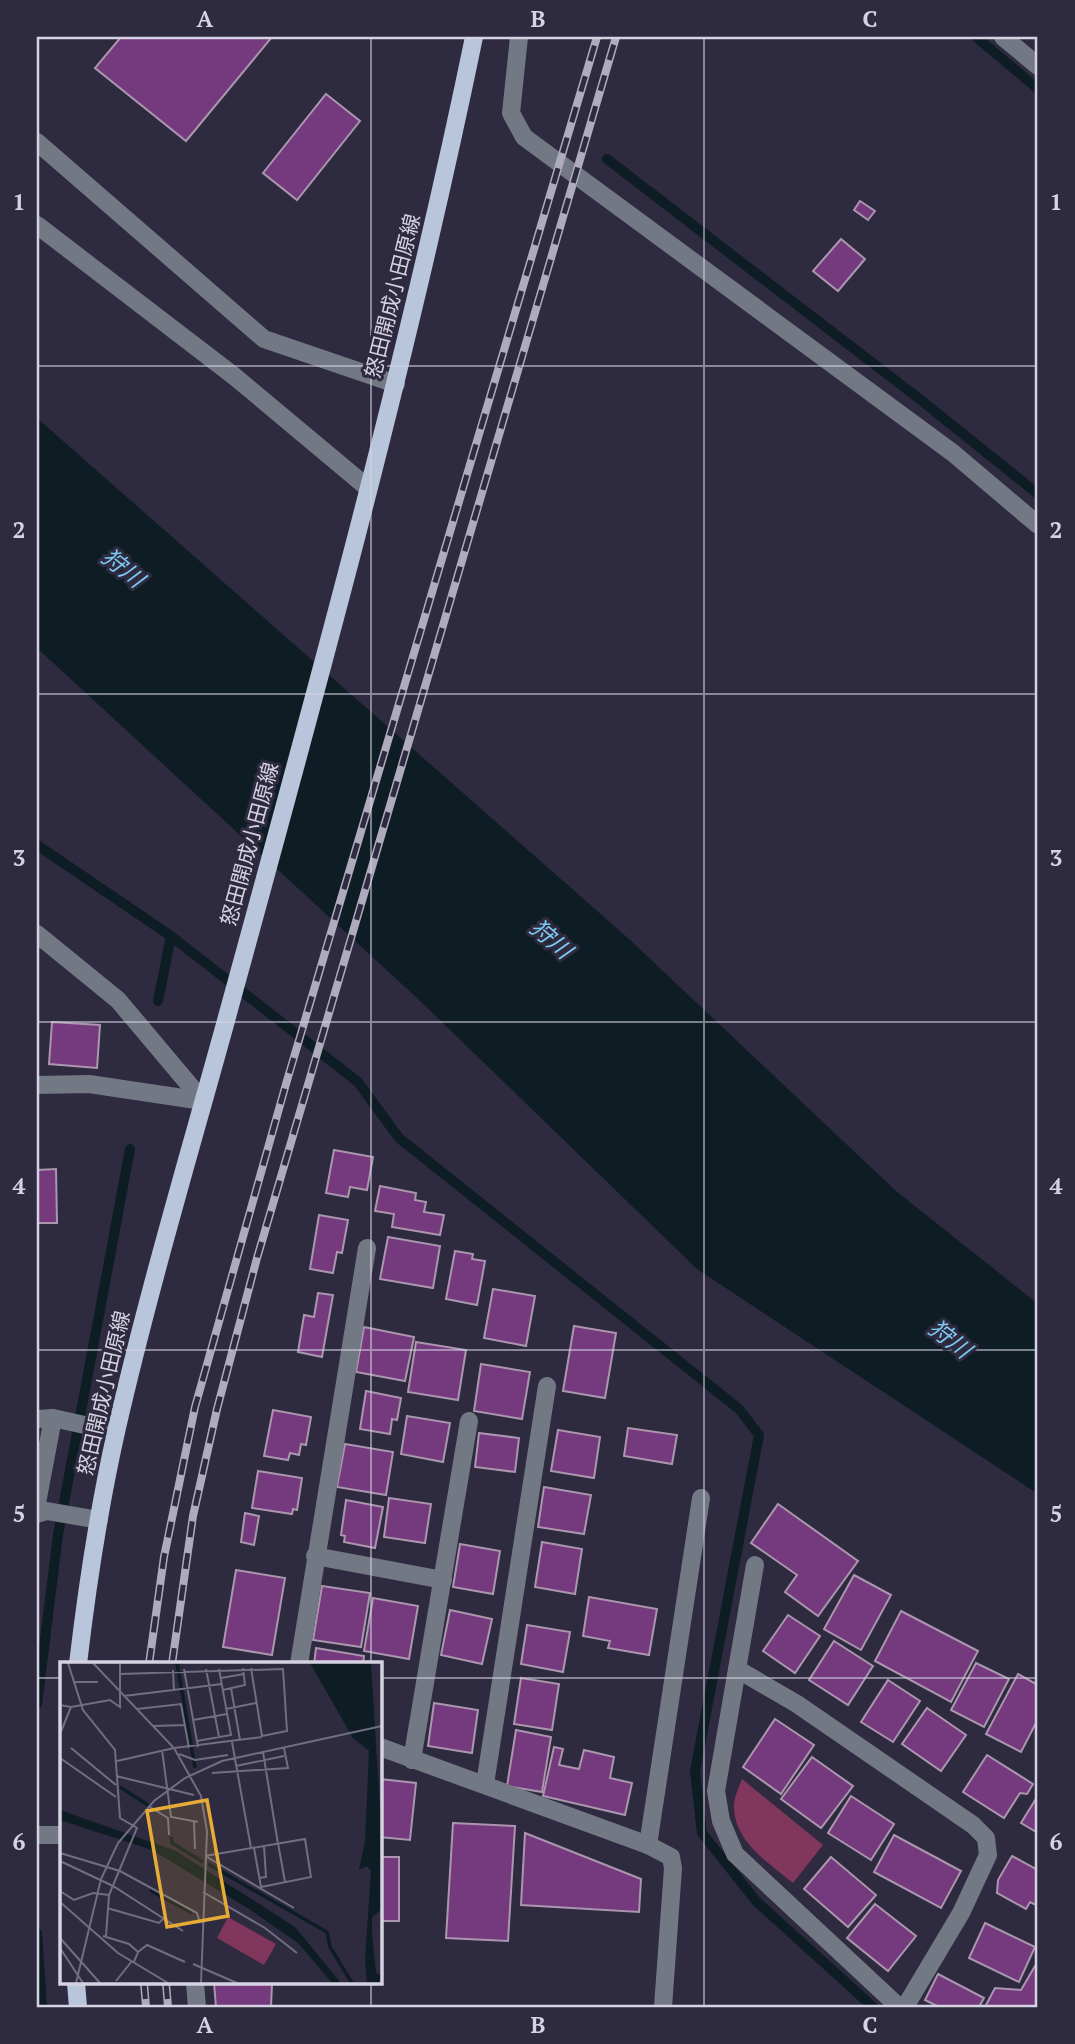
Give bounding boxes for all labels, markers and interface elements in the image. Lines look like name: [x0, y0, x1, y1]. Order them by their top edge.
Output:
text: A: [197, 3, 214, 34]
text: B: [531, 3, 546, 34]
text: C: [863, 3, 878, 34]
text: 1: [13, 186, 26, 217]
text: 1: [1050, 186, 1063, 217]
street label: 怒田開成小田原線: [358, 211, 426, 381]
text: 2: [13, 514, 26, 545]
text: 2: [1050, 514, 1063, 545]
water label: 狩川: [96, 541, 153, 596]
street label: 怒田開成小田原線: [214, 759, 284, 929]
text: 3: [13, 842, 26, 873]
text: 3: [1050, 842, 1063, 873]
water label: 狩川: [524, 912, 581, 967]
text: 4: [13, 1170, 26, 1201]
text: 4: [1050, 1170, 1063, 1201]
street label: 怒田開成小田原線: [70, 1308, 136, 1478]
water label: 狩川: [923, 1312, 980, 1367]
text: 5: [13, 1498, 26, 1529]
text: 5: [1050, 1498, 1063, 1529]
inset map: [60, 1662, 382, 1984]
text: 6: [13, 1826, 26, 1857]
text: 6: [1050, 1826, 1063, 1857]
text: A: [197, 2009, 214, 2040]
text: B: [531, 2009, 546, 2040]
text: C: [863, 2009, 878, 2040]

